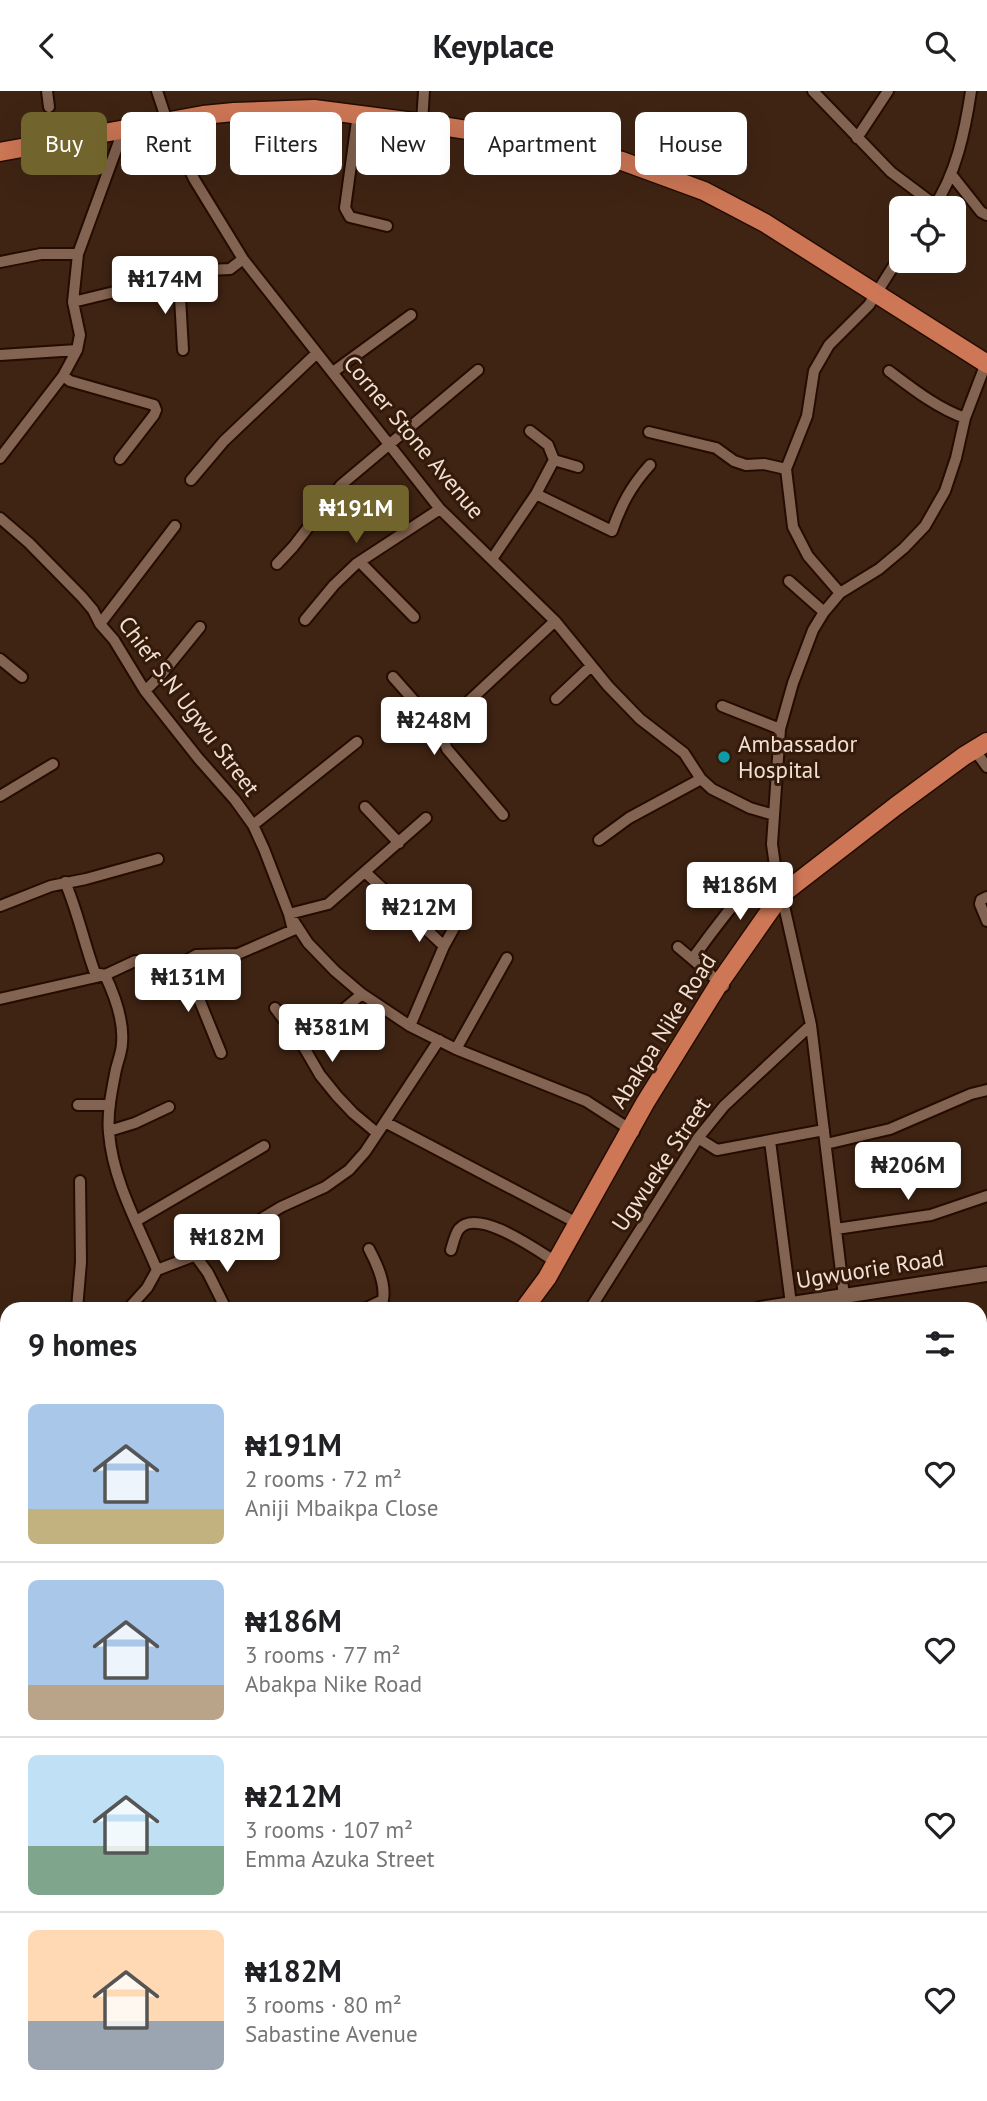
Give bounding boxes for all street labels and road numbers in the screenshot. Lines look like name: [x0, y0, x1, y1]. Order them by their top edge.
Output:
street label: Corner Stone Avenue: [338, 349, 491, 524]
street label: Chief S.N Ugwu Street: [112, 610, 266, 801]
street label: Abakpa Nike Road: [603, 948, 722, 1114]
street label: Ugwueke Street: [605, 1091, 716, 1236]
street label: Ugwuorie Road: [794, 1242, 946, 1295]

